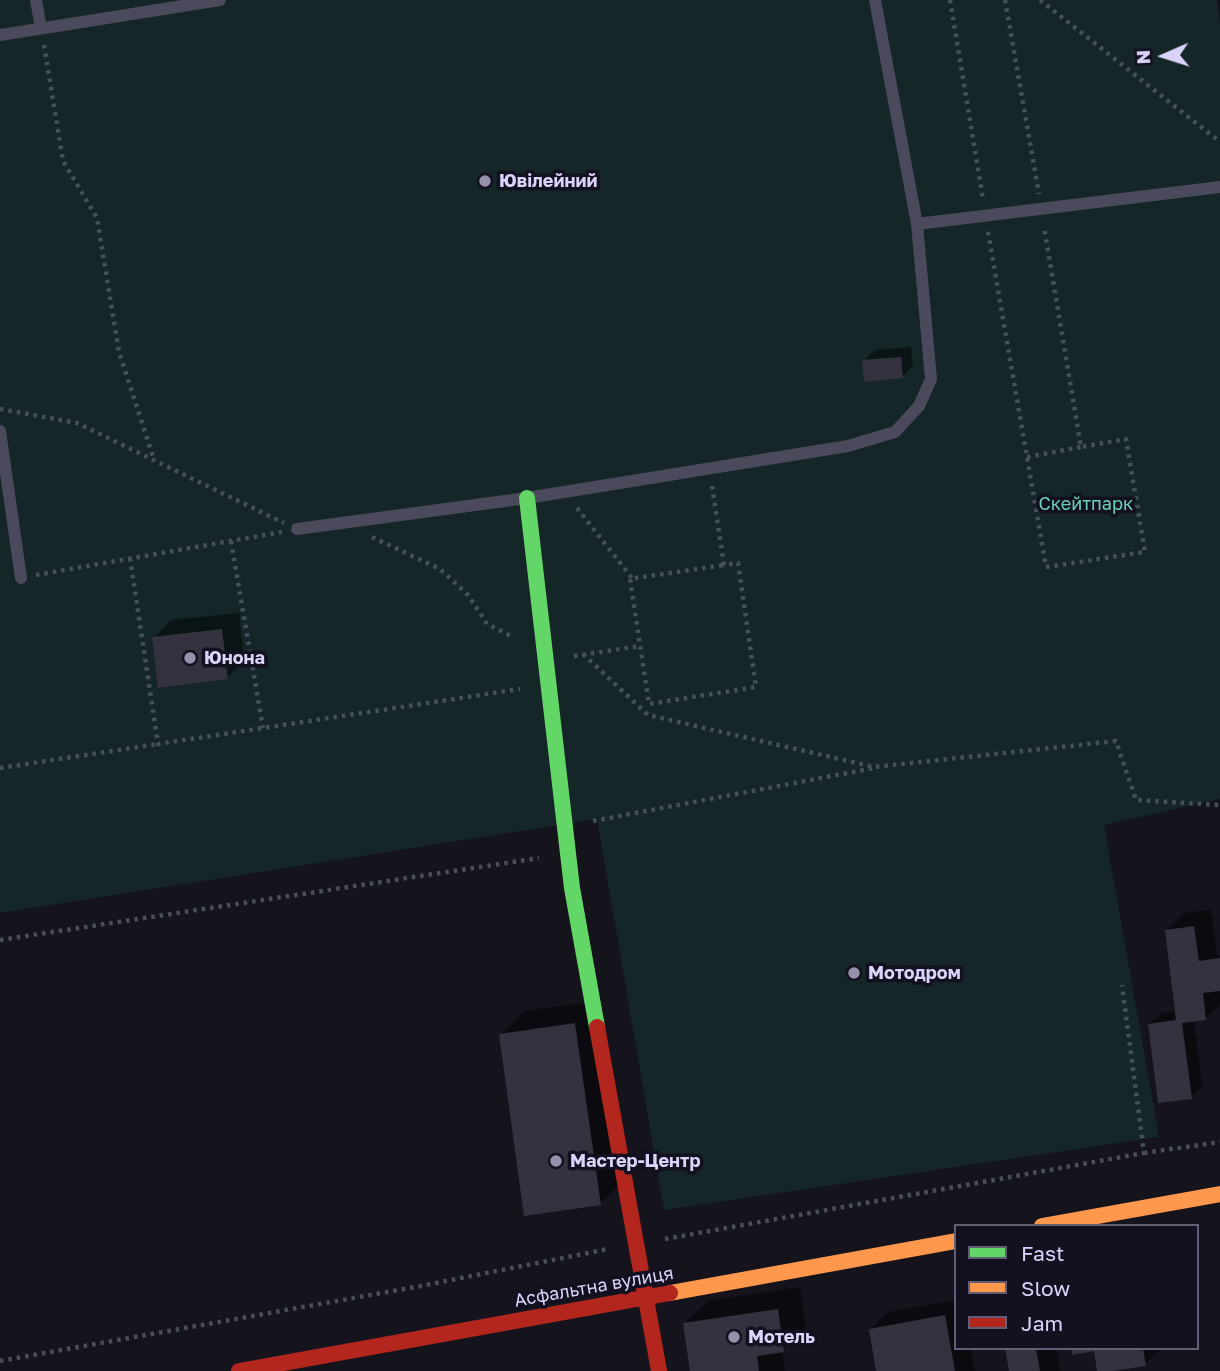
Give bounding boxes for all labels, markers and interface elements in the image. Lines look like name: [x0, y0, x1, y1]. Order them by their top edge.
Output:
north arrow: [1129, 21, 1199, 91]
text: N: [1131, 49, 1154, 65]
place label: Ювілейний: [499, 170, 597, 192]
marker: Ювілейний: [477, 173, 493, 189]
park label: Скейтпарк: [1039, 493, 1133, 515]
place label: Юнона: [204, 647, 265, 669]
marker: Юнона: [182, 650, 198, 666]
place label: Мотодром: [868, 962, 961, 984]
marker: Мотодром: [846, 965, 862, 981]
place label: Мастер-Центр: [570, 1150, 701, 1172]
marker: Мастер-Центр: [548, 1153, 564, 1169]
legend: [954, 1224, 1199, 1350]
text: Fast: [1021, 1240, 1064, 1266]
street label: Асфальтна вулиця: [513, 1262, 675, 1312]
text: Slow: [1021, 1275, 1070, 1301]
text: Jam: [1021, 1310, 1063, 1336]
place label: Мотель: [748, 1326, 815, 1348]
marker: Мотель: [726, 1329, 742, 1345]

